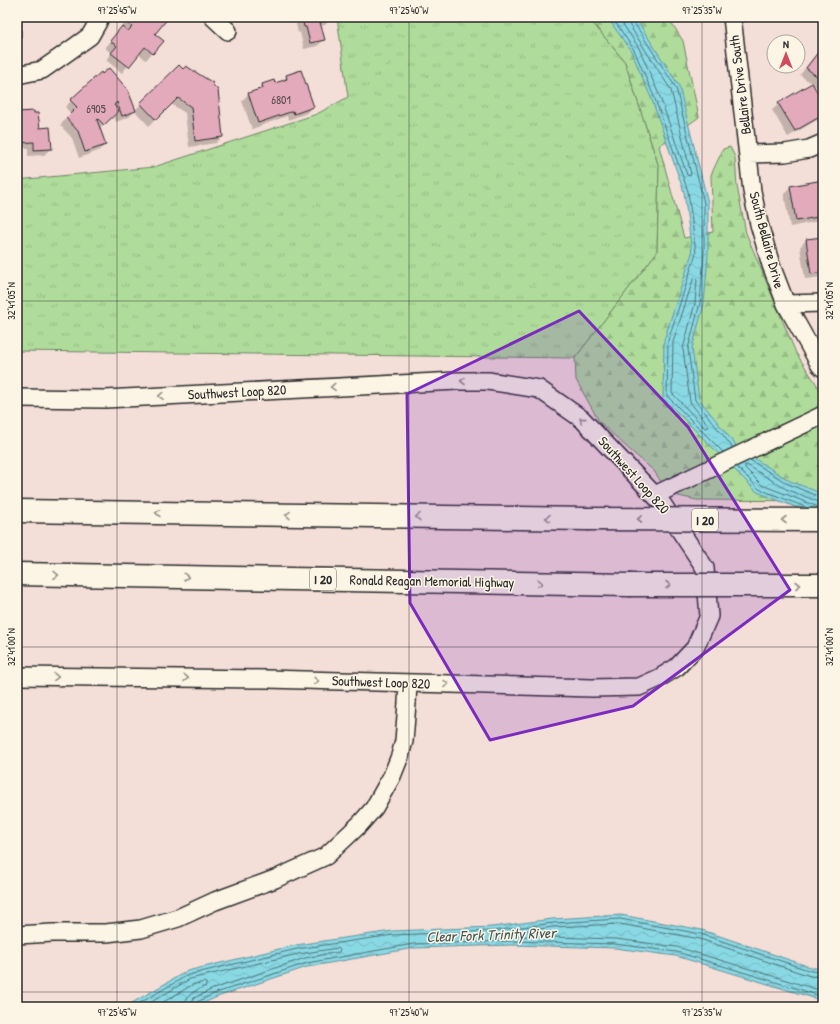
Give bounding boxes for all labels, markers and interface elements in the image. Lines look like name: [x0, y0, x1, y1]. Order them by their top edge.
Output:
text: 97°25'45"W: [98, 4, 137, 17]
text: 97°25'40"W: [390, 4, 429, 17]
text: 97°25'35"W: [682, 4, 723, 17]
street label: Bellaire Drive South: [724, 34, 755, 136]
north arrow: [766, 34, 806, 74]
text: N: [783, 37, 789, 51]
house number: 6801: [271, 91, 291, 108]
house number: 6905: [86, 100, 106, 117]
street label: South Bellaire Drive: [745, 189, 790, 291]
text: 32°41'05"N: [5, 282, 18, 320]
text: 32°41'05"N: [823, 282, 836, 320]
one-way arrow: [460, 377, 466, 385]
street label: Southwest Loop 820: [187, 379, 287, 405]
one-way arrow: [330, 383, 336, 392]
one-way arrow: [158, 391, 164, 400]
one-way arrow: [579, 418, 587, 425]
street label: Southwest Loop 820: [594, 432, 674, 518]
one-way arrow: [155, 509, 161, 517]
road number: I 20: [692, 509, 718, 531]
one-way arrow: [285, 511, 291, 519]
one-way arrow: [415, 513, 421, 521]
one-way arrow: [545, 514, 551, 523]
one-way arrow: [637, 515, 643, 523]
one-way arrow: [781, 516, 787, 524]
road number: I 20: [310, 568, 336, 590]
street label: Ronald Reagan Memorial Highway: [350, 570, 515, 592]
one-way arrow: [53, 571, 59, 579]
one-way arrow: [183, 573, 189, 581]
one-way arrow: [537, 579, 543, 587]
one-way arrow: [665, 581, 671, 589]
one-way arrow: [795, 581, 801, 589]
text: 32°41'00"N: [5, 628, 18, 666]
text: 32°41'00"N: [823, 628, 836, 666]
street label: Southwest Loop 820: [331, 670, 431, 694]
one-way arrow: [53, 673, 59, 681]
one-way arrow: [183, 674, 189, 682]
one-way arrow: [313, 676, 319, 685]
one-way arrow: [443, 680, 449, 688]
water label: Clear Fork Trinity River: [426, 922, 558, 947]
text: 97°25'45"W: [98, 1006, 137, 1019]
text: 97°25'40"W: [390, 1006, 429, 1019]
text: 97°25'35"W: [682, 1006, 723, 1019]

